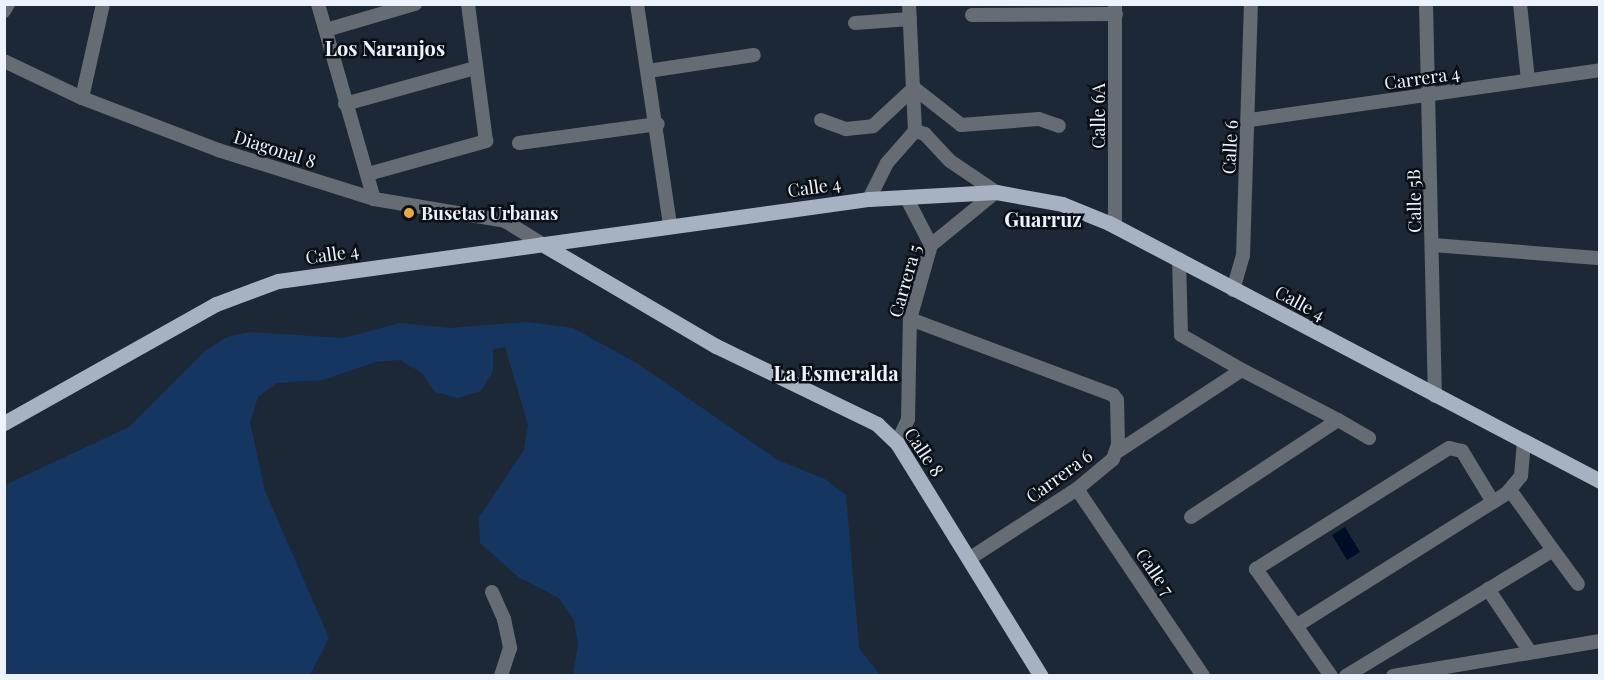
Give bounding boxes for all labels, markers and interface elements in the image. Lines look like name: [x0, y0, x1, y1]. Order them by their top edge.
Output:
district label: Los Naranjos: [325, 35, 445, 59]
street label: Carrera 4: [1383, 62, 1461, 94]
street label: Calle 6A: [1087, 83, 1109, 149]
street label: Calle 6: [1218, 119, 1242, 175]
street label: Diagonal 8: [231, 126, 319, 172]
street label: Calle 5B: [1403, 169, 1425, 233]
street label: Calle 4: [786, 173, 842, 201]
place label: Busetas Urbanas: [421, 202, 558, 224]
marker: Busetas Urbanas: [402, 206, 416, 220]
district label: Guarruz: [1004, 206, 1082, 230]
street label: Calle 4: [304, 240, 360, 268]
street label: Carrera 5: [884, 242, 926, 320]
street label: Calle 4: [1271, 281, 1329, 325]
district label: La Esmeralda: [773, 360, 899, 384]
street label: Calle 8: [900, 423, 948, 481]
street label: Carrera 6: [1022, 445, 1096, 507]
street label: Calle 7: [1131, 544, 1179, 600]

